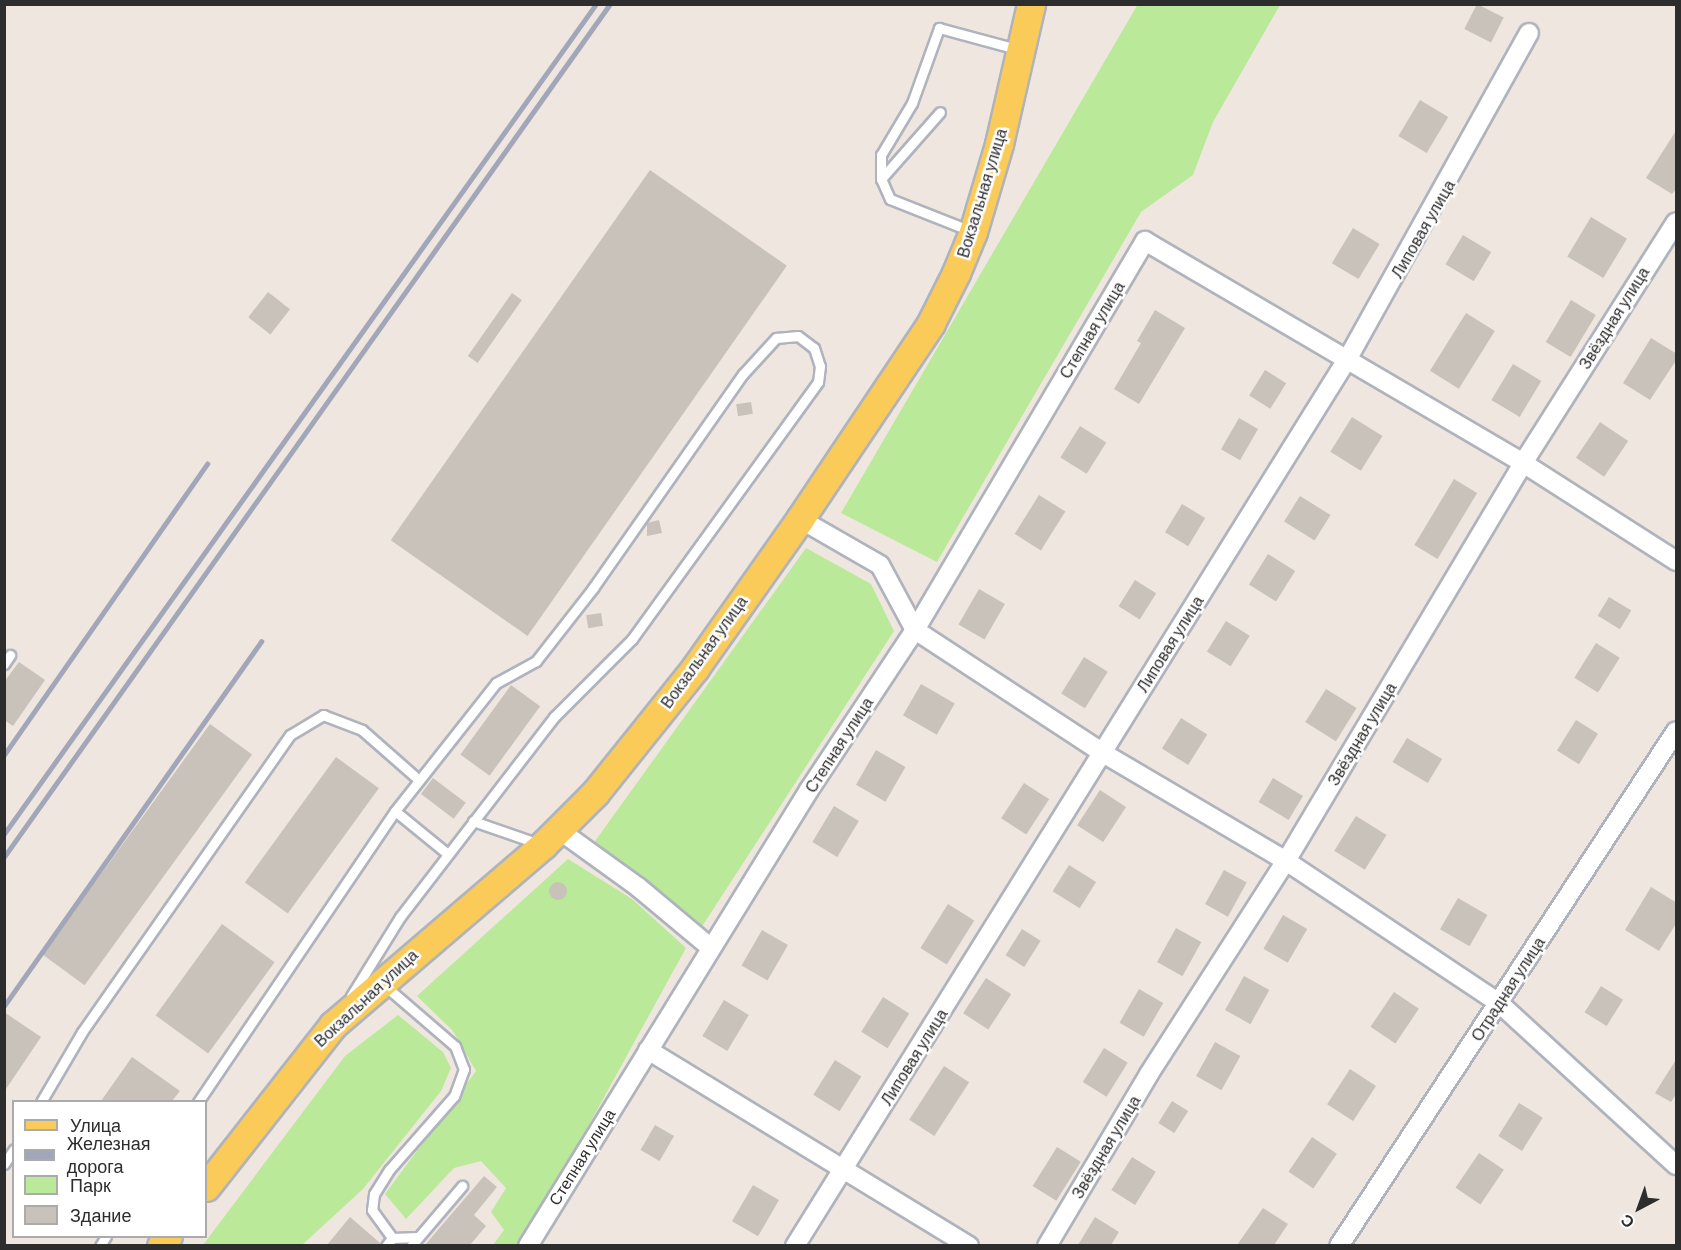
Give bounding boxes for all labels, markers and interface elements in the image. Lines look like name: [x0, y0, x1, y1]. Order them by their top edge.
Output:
street label: Вокзальная улица: [953, 126, 1011, 260]
street label: Липовая улица: [1387, 177, 1459, 281]
street label: Звёздная улица: [1575, 263, 1653, 373]
street label: Степная улица: [1055, 278, 1129, 382]
street label: Вокзальная улица: [657, 592, 751, 712]
street label: Липовая улица: [1133, 592, 1207, 696]
street label: Звёздная улица: [1324, 679, 1400, 789]
street label: Степная улица: [801, 694, 877, 796]
street label: Отрадная улица: [1467, 933, 1549, 1045]
street label: Вокзальная улица: [310, 945, 422, 1051]
street label: Липовая улица: [877, 1005, 951, 1109]
street label: Звёздная улица: [1068, 1092, 1144, 1202]
legend: [12, 1100, 207, 1238]
street label: Степная улица: [545, 1105, 619, 1209]
text: Улица: [70, 1114, 121, 1136]
text: Железная дорога: [67, 1132, 151, 1177]
text: Парк: [70, 1174, 111, 1196]
north arrow: [1609, 1178, 1669, 1238]
text: Здание: [70, 1204, 131, 1226]
text: С: [1616, 1211, 1637, 1233]

